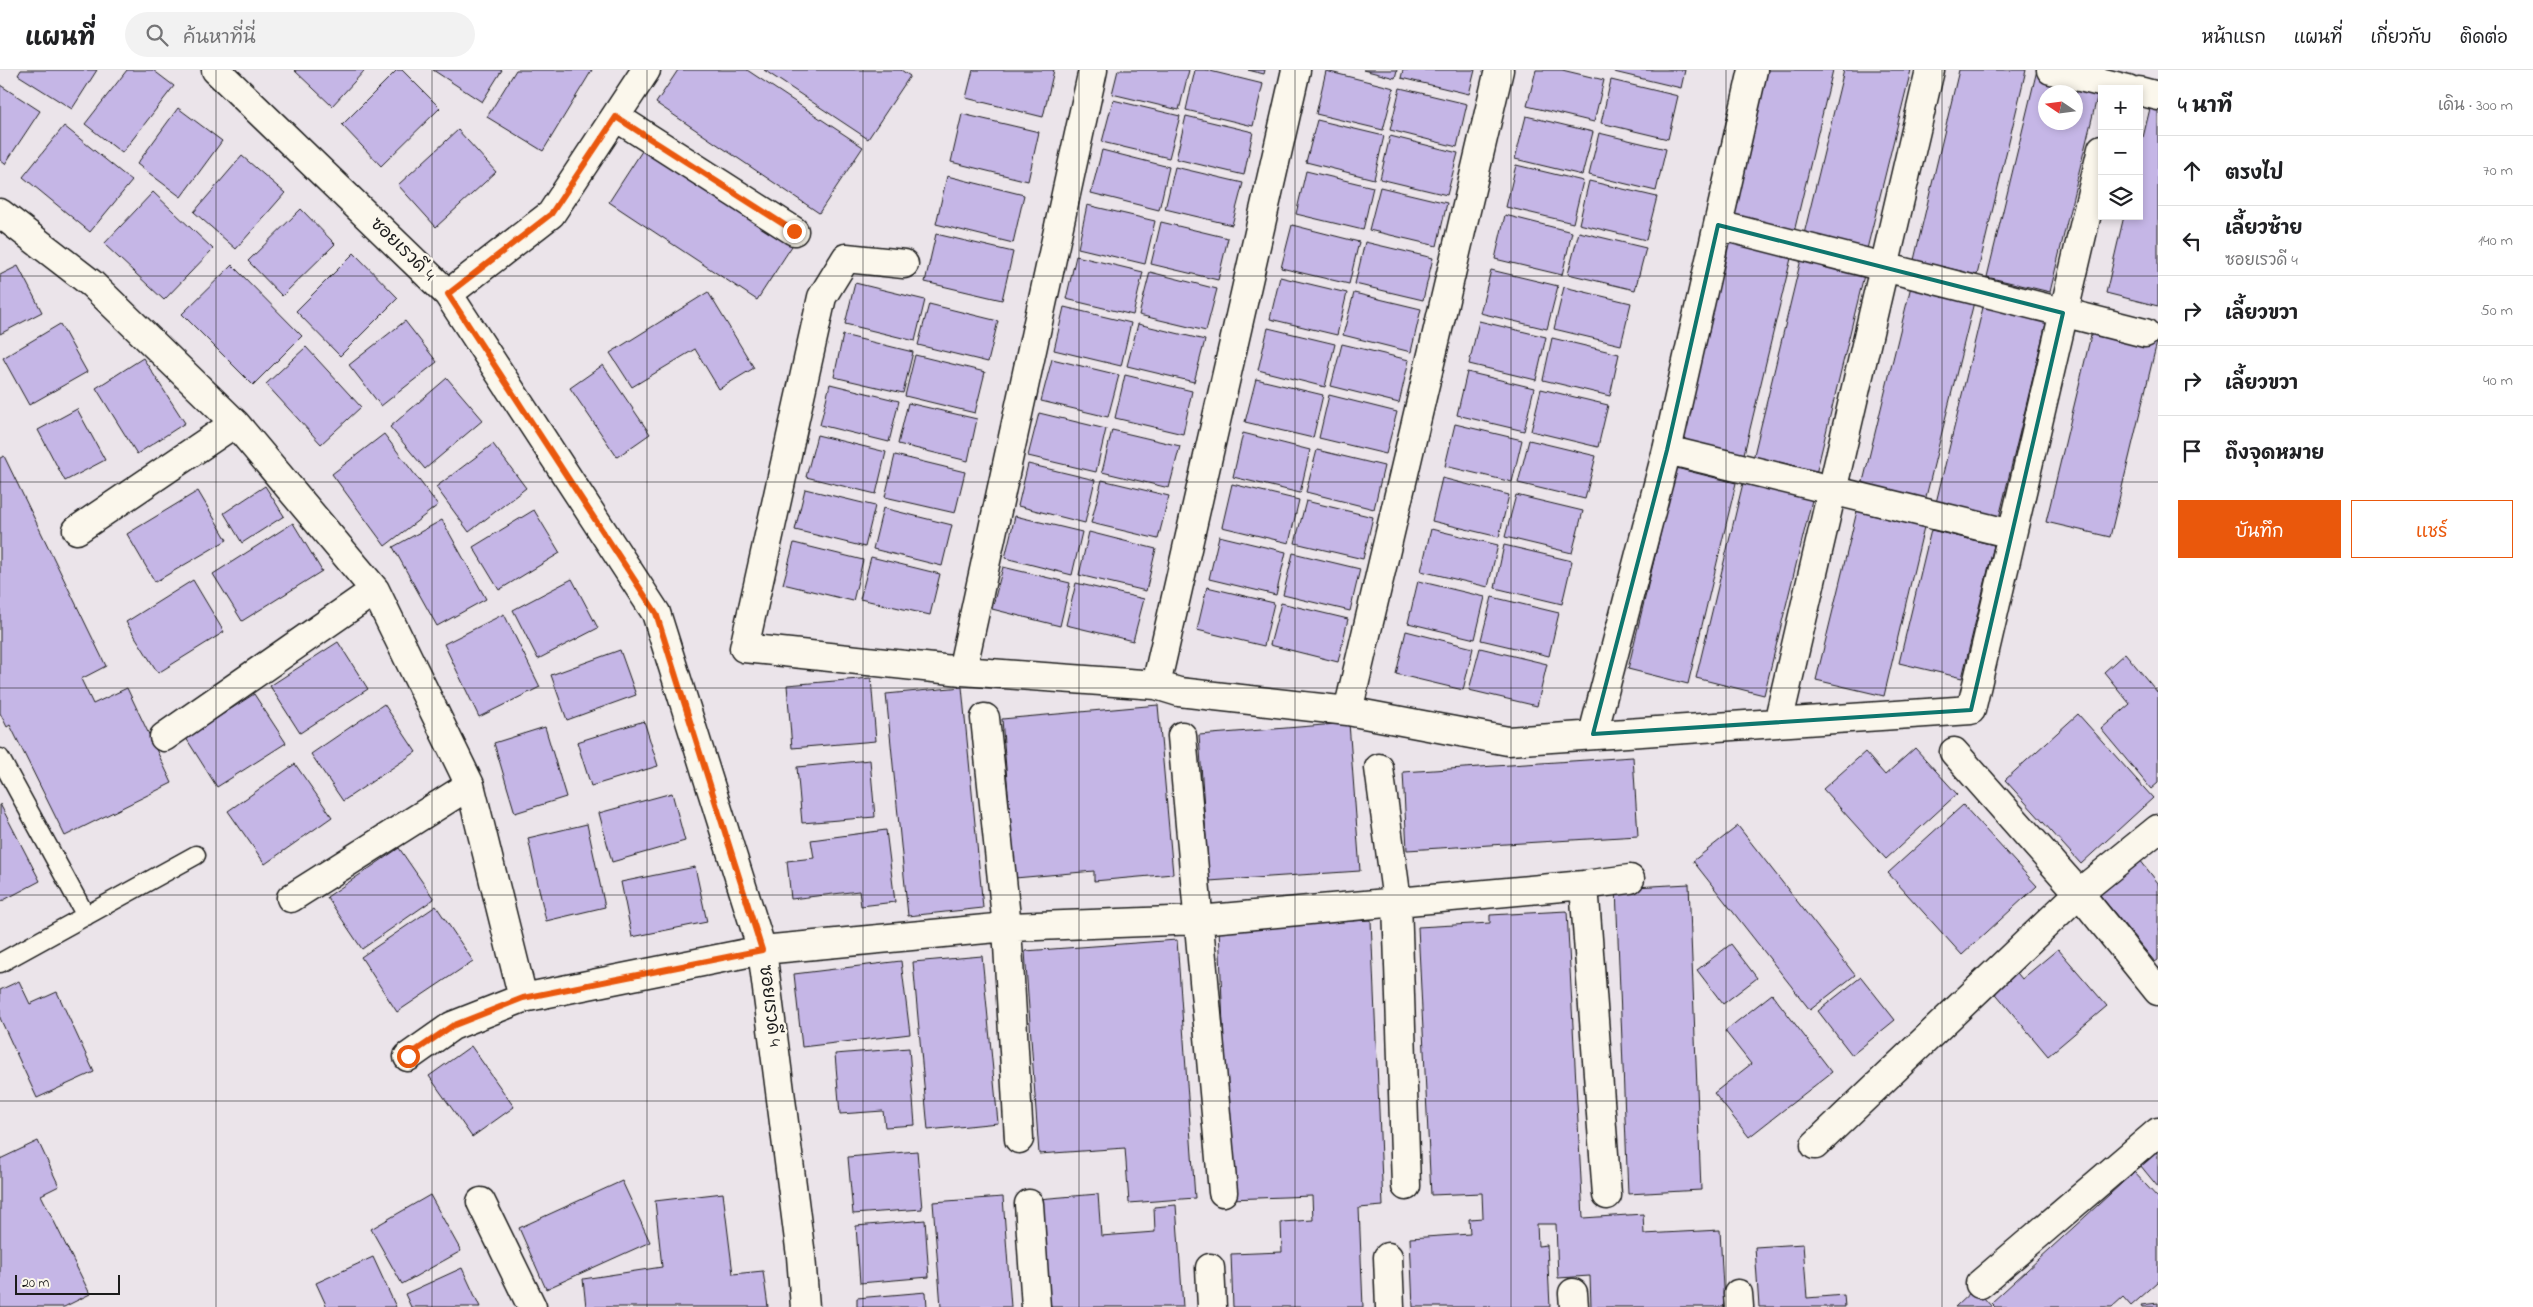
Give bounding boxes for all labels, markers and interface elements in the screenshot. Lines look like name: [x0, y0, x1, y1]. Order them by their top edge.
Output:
search box: [125, 12, 475, 57]
icon: search: [143, 21, 171, 49]
text: แผนที่: [25, 22, 95, 57]
text: ค้นหาที่นี่: [183, 25, 256, 52]
text: หน้าแรก: [2202, 26, 2266, 52]
text: แผนที่: [2294, 26, 2342, 52]
text: เกี่ยวกับ: [2370, 26, 2432, 52]
text: ติดต่อ: [2460, 26, 2508, 52]
north arrow: [2038, 85, 2083, 130]
map controls: [2098, 85, 2143, 220]
button: +: [2098, 85, 2143, 130]
text: 4 นาที: [2178, 92, 2232, 122]
text: เดิน · 300 m: [2438, 94, 2513, 118]
button: −: [2098, 130, 2143, 175]
icon: ahead: [2178, 157, 2206, 185]
text: 70 m: [2483, 159, 2513, 183]
text: ตรงไป: [2225, 161, 2283, 188]
button: layers: [2098, 175, 2143, 220]
street label: ซอยเรวดี 4: [364, 211, 442, 288]
text: เลี้ยวซ้าย: [2225, 216, 2302, 243]
route end: [783, 220, 806, 243]
icon: left: [2178, 227, 2206, 255]
text: 140 m: [2478, 229, 2513, 253]
text: ซอยเรวดี 4: [2225, 249, 2298, 273]
icon: right: [2178, 297, 2206, 325]
text: 50 m: [2481, 299, 2513, 323]
text: เลี้ยวขวา: [2225, 301, 2298, 328]
icon: right: [2178, 367, 2206, 395]
text: 40 m: [2483, 369, 2513, 393]
text: เลี้ยวขวา: [2225, 371, 2298, 398]
icon: arrive: [2178, 437, 2206, 465]
text: ถึงจุดหมาย: [2225, 441, 2324, 468]
button: บันทึก: [2178, 500, 2341, 558]
button: แชร์: [2351, 500, 2513, 558]
street label: ซอยเรวดี 4: [751, 964, 788, 1049]
route start: [397, 1045, 420, 1068]
scale bar: [15, 1272, 120, 1295]
text: 20 m: [22, 1273, 49, 1294]

